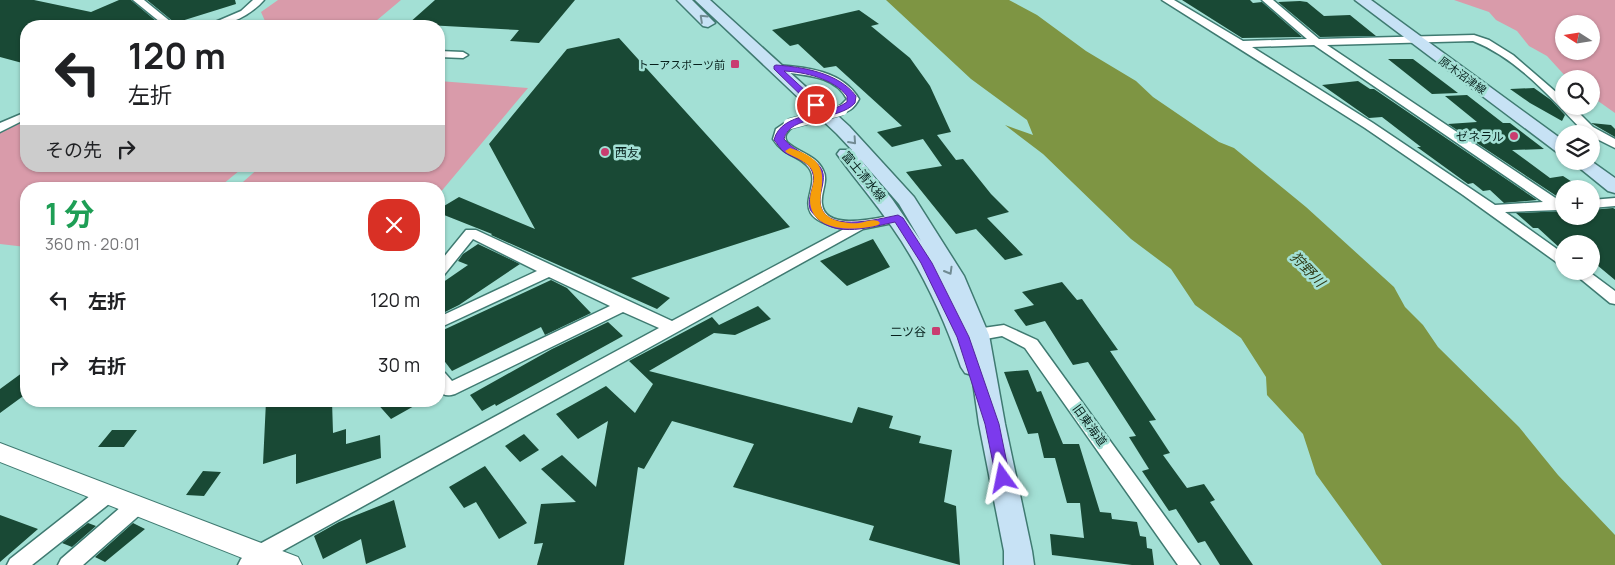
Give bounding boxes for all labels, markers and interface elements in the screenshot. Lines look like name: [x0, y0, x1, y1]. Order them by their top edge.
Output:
one-way arrow: [699, 15, 708, 24]
north arrow: [1555, 15, 1600, 60]
map controls: [1555, 15, 1600, 280]
text: 120 m: [128, 32, 226, 80]
icon: left: [45, 40, 110, 105]
street label: 原木沼津線: [1436, 53, 1490, 97]
place label: トーアスポーツ前: [638, 57, 725, 72]
marker: トーアスポーツ前: [729, 58, 741, 70]
button: search: [1555, 70, 1600, 115]
text: 左折: [128, 80, 172, 110]
pin: [795, 84, 837, 126]
icon: arrive: [802, 91, 830, 119]
button: layers: [1555, 125, 1600, 170]
place label: ゼネラル: [1456, 128, 1504, 145]
marker: ゼネラル: [1508, 130, 1520, 142]
icon: right: [112, 135, 140, 163]
one-way arrow: [847, 135, 856, 144]
text: その先: [45, 137, 102, 163]
place label: 西友: [615, 144, 639, 161]
marker: 西友: [599, 146, 611, 158]
street label: 富士清水線: [838, 148, 890, 204]
button: +: [1555, 180, 1600, 225]
text: 1 分: [45, 193, 94, 234]
button: close: [368, 199, 420, 251]
text: 360 m · 20:01: [45, 233, 140, 255]
button: −: [1555, 235, 1600, 280]
water label: 狩野川: [1287, 247, 1331, 292]
one-way arrow: [943, 265, 953, 274]
icon: left: [45, 286, 73, 314]
text: 120 m: [370, 287, 420, 313]
text: 左折: [88, 288, 126, 314]
place label: 二ツ谷: [890, 323, 926, 340]
marker: 二ツ谷: [930, 325, 942, 337]
icon: right: [45, 351, 73, 379]
text: 30 m: [378, 352, 420, 378]
text: 右折: [88, 353, 126, 379]
street label: 旧東海道: [1069, 401, 1111, 449]
position arrow: [976, 451, 1028, 503]

